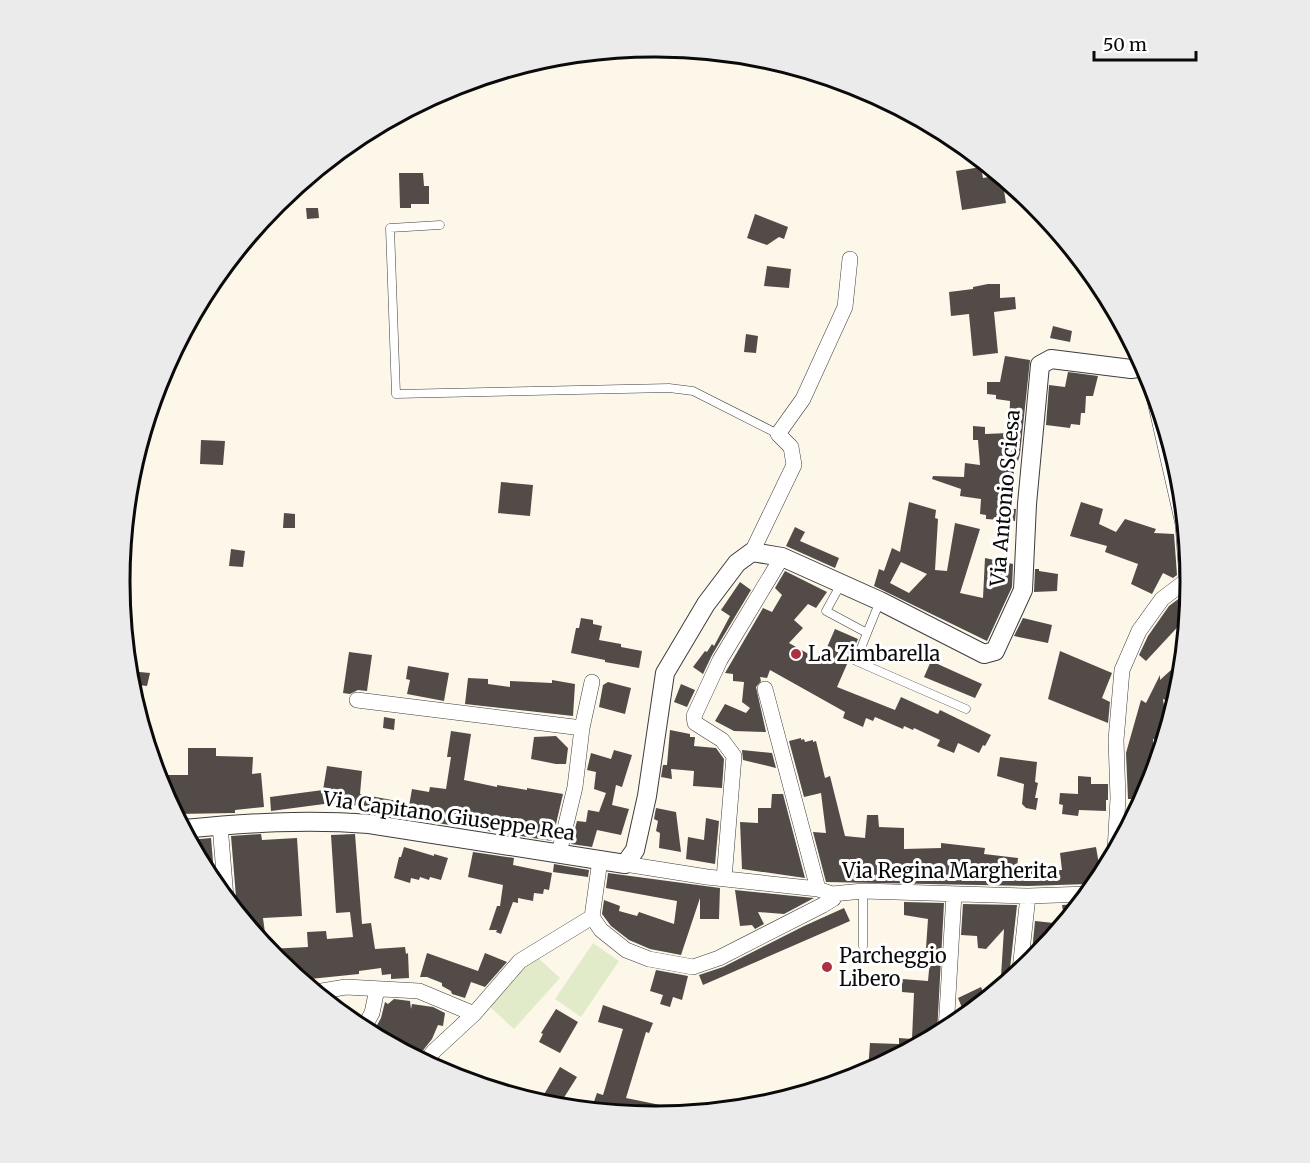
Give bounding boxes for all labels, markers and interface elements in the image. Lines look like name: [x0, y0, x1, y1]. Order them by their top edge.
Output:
scale bar: [1094, 24, 1196, 62]
text: 50 m: [1103, 33, 1147, 56]
street label: Via Antonio Sciesa: [984, 408, 1025, 588]
place label: La Zimbarella: [808, 641, 941, 666]
marker: La Zimbarella: [789, 647, 803, 661]
street label: Via Capitano Giuseppe Rea: [321, 785, 577, 846]
street label: Via Regina Margherita: [841, 858, 1058, 883]
place label: Parcheggio Libero: [839, 943, 947, 991]
marker: Parcheggio Libero: [820, 960, 834, 974]

